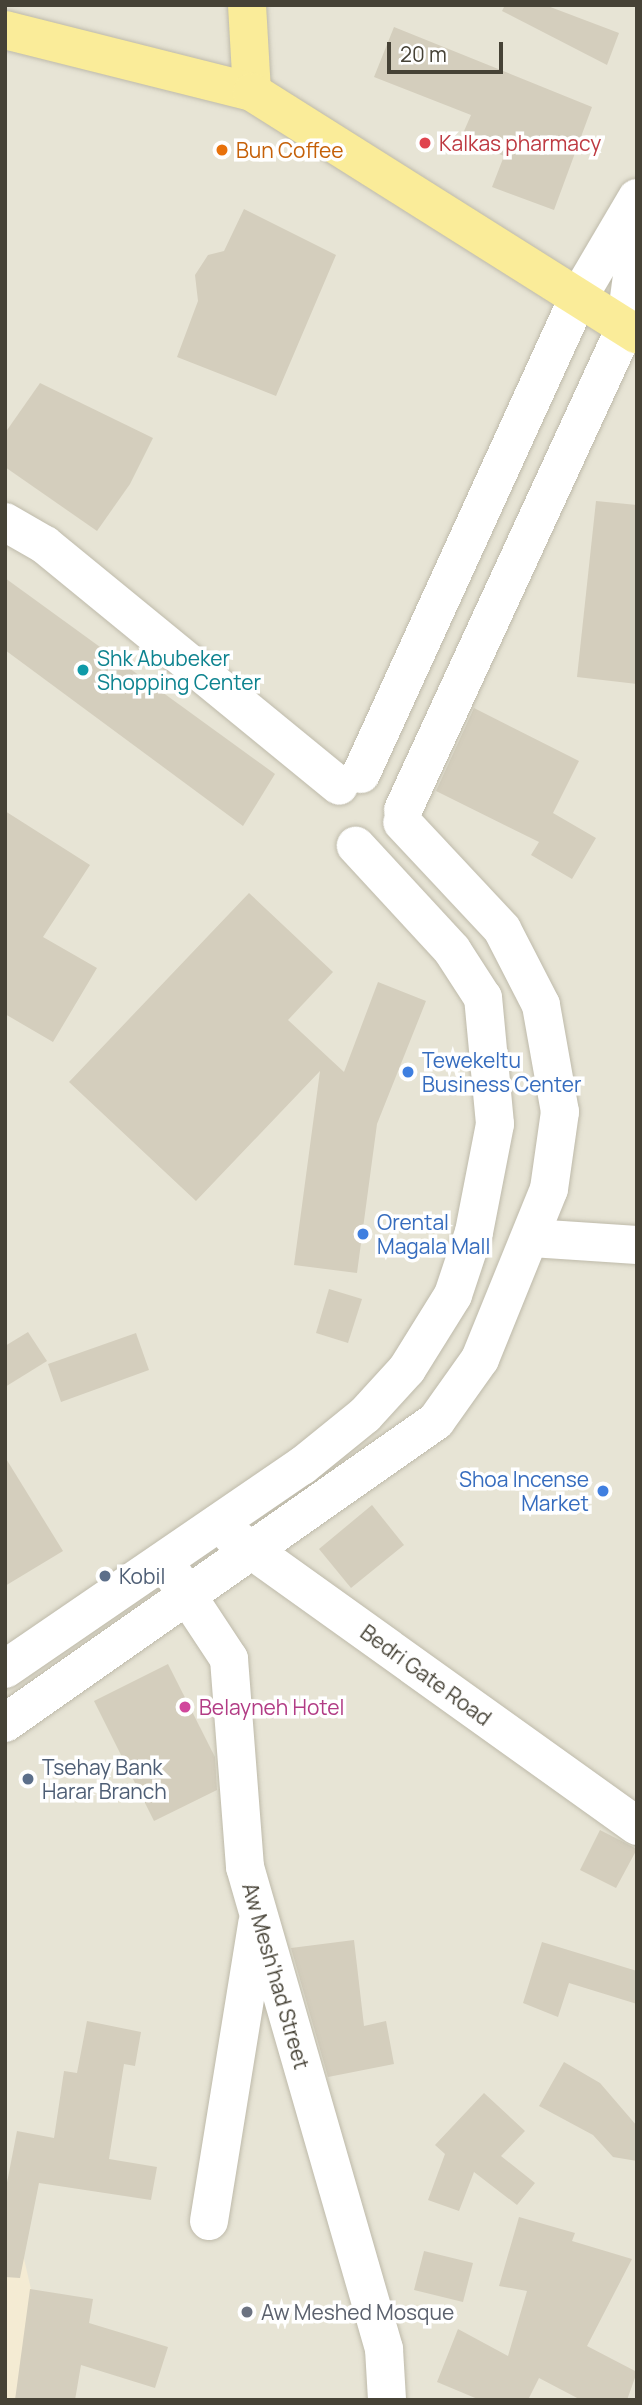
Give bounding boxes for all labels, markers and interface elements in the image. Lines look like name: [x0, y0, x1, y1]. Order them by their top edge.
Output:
scale bar: [390, 28, 505, 72]
text: 20 m: [400, 40, 447, 68]
place label: Kalkas pharmacy: [439, 130, 601, 156]
marker: Kalkas pharmacy: [417, 135, 433, 151]
place label: Bun Coffee: [236, 137, 344, 163]
marker: Bun Coffee: [214, 142, 230, 158]
place label: Shk Abubeker Shopping Center: [97, 645, 261, 695]
marker: Shk Abubeker Shopping Center: [75, 662, 91, 678]
place label: Tewekeltu Business Center: [422, 1047, 581, 1097]
marker: Tewekeltu Business Center: [400, 1064, 416, 1080]
place label: Orental Magala Mall: [377, 1209, 490, 1259]
marker: Orental Magala Mall: [355, 1226, 371, 1242]
place label: Shoa Incense Market: [459, 1466, 589, 1516]
marker: Shoa Incense Market: [595, 1483, 611, 1499]
place label: Kobil: [119, 1563, 165, 1589]
marker: Kobil: [97, 1568, 113, 1584]
street label: Bedri Gate Road: [356, 1619, 496, 1731]
place label: Belayneh Hotel: [199, 1694, 344, 1720]
marker: Belayneh Hotel: [177, 1699, 193, 1715]
place label: Tsehay Bank Harar Branch: [42, 1754, 167, 1804]
marker: Tsehay Bank Harar Branch: [20, 1771, 36, 1787]
street label: Aw Mesh'had Street: [237, 1880, 315, 2072]
place label: Aw Meshed Mosque: [261, 2299, 454, 2325]
marker: Aw Meshed Mosque: [239, 2304, 255, 2320]

